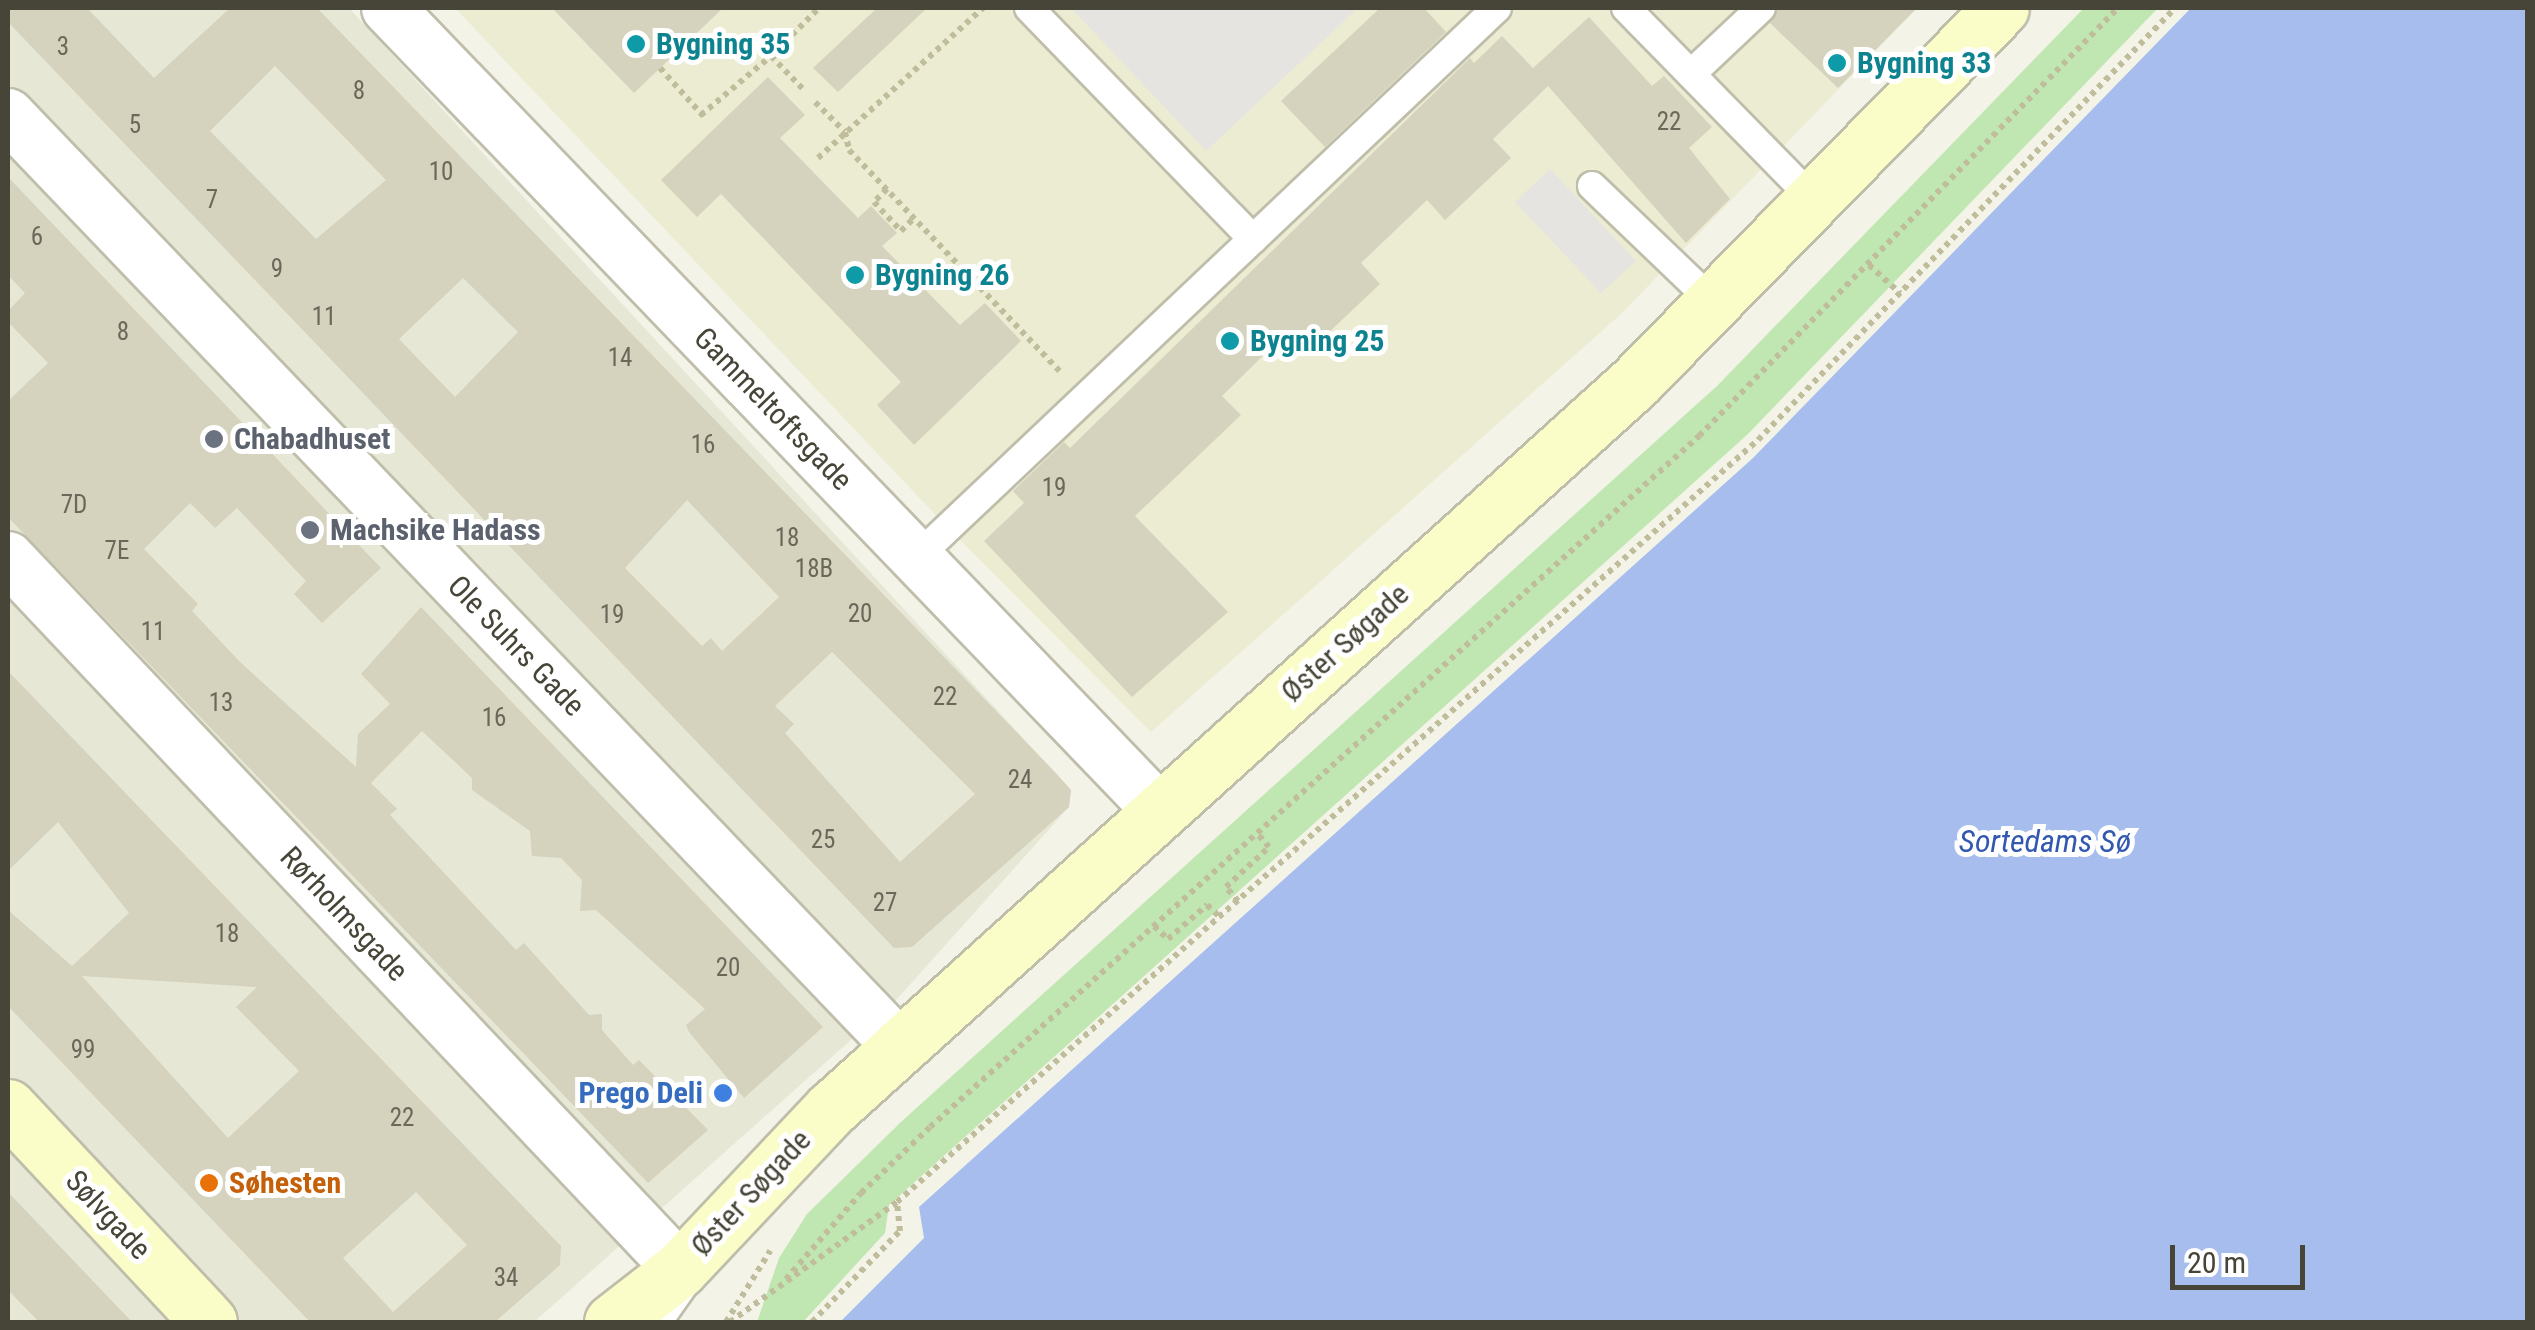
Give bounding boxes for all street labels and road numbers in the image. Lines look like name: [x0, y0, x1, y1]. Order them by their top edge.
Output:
street label: Gammeltoftsgade: [686, 320, 860, 498]
street label: Ole Suhrs Gade: [440, 568, 592, 724]
street label: Øster Søgade: [1274, 576, 1416, 710]
street label: Rørholmsgade: [273, 839, 415, 989]
street label: Øster Søgade: [684, 1122, 818, 1264]
street label: Sølvgade: [58, 1163, 158, 1267]

